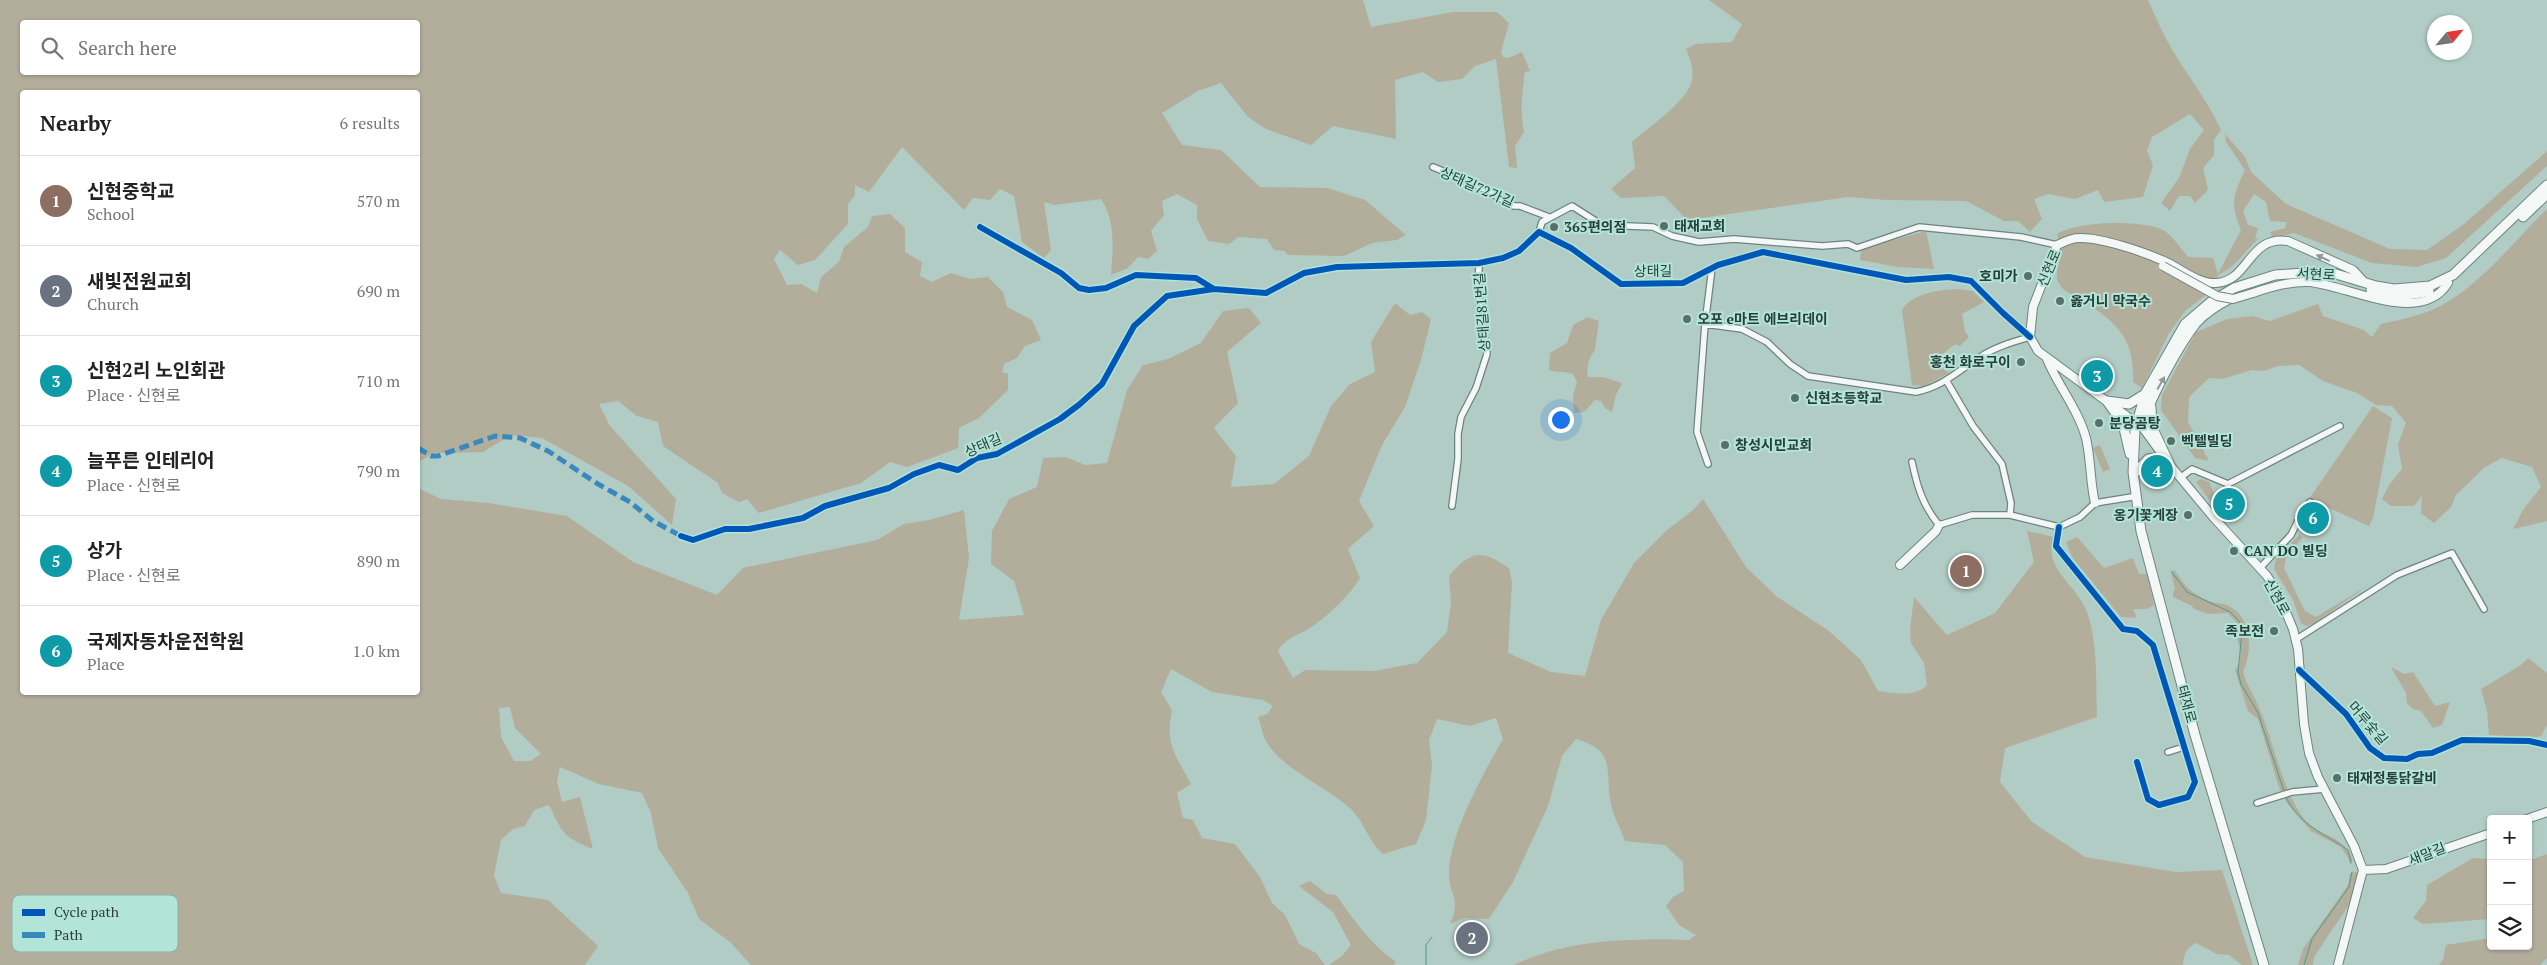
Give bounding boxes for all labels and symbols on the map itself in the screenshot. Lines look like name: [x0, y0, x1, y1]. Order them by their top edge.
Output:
north arrow: [2427, 15, 2472, 60]
street label: 상태길72가길: [1437, 162, 1517, 211]
place label: 태재교회: [1674, 216, 1726, 235]
place label: 365편의점: [1564, 217, 1626, 236]
marker: 태재교회: [1658, 220, 1670, 232]
marker: 365편의점: [1548, 221, 1560, 233]
street label: 신현로: [2032, 246, 2065, 289]
one-way arrow: [2316, 254, 2330, 262]
street label: 상태길: [1634, 261, 1672, 280]
street label: 서현로: [2296, 263, 2336, 284]
place label: 호미가: [1979, 266, 2018, 285]
marker: 호미가: [2022, 270, 2034, 282]
street label: 상태길81번길: [1469, 272, 1494, 352]
place label: 옳거니 막국수: [2070, 291, 2151, 310]
marker: 옳거니 막국수: [2054, 295, 2066, 307]
place label: 오포 e마트 에브리데이: [1697, 309, 1828, 328]
marker: 오포 e마트 에브리데이: [1681, 313, 1693, 325]
place label: 홍천 화로구이: [1930, 352, 2011, 371]
marker: 홍천 화로구이: [2015, 356, 2027, 368]
pin: 3: [2081, 357, 2113, 395]
one-way arrow: [2157, 376, 2166, 389]
place label: 신현초등학교: [1805, 388, 1882, 407]
marker: 신현초등학교: [1789, 392, 1801, 404]
your location: [1548, 407, 1574, 433]
place label: 분당곰탕: [2109, 413, 2161, 432]
marker: 분당곰탕: [2093, 417, 2105, 429]
street label: 상태길: [961, 428, 1004, 461]
place label: 벡텔빌딩: [2181, 431, 2233, 450]
place label: 창성시민교회: [1735, 435, 1812, 454]
marker: 벡텔빌딩: [2165, 435, 2177, 447]
marker: 창성시민교회: [1719, 439, 1731, 451]
pin: 4: [2141, 452, 2173, 490]
pin: 5: [2213, 485, 2245, 523]
pin: 6: [2297, 499, 2329, 537]
place label: 옹기꽃게장: [2114, 505, 2178, 524]
marker: 옹기꽃게장: [2182, 509, 2194, 521]
place label: CAN DO 빌딩: [2244, 541, 2328, 560]
marker: CAN DO 빌딩: [2228, 545, 2240, 557]
pin: 1: [1950, 552, 1982, 590]
street label: 신현로: [2260, 575, 2295, 618]
place label: 족보전: [2225, 621, 2264, 640]
marker: 족보전: [2268, 625, 2280, 637]
street label: 태재로: [2173, 683, 2202, 725]
street label: 머루숯길: [2344, 697, 2392, 748]
place label: 태재정통닭갈비: [2347, 768, 2437, 787]
marker: 태재정통닭갈비: [2331, 772, 2343, 784]
street label: 새말길: [2405, 838, 2448, 869]
legend: [12, 895, 178, 952]
text: Cycle path: [54, 902, 119, 921]
pin: 2: [1456, 919, 1488, 957]
text: Path: [54, 925, 83, 944]

